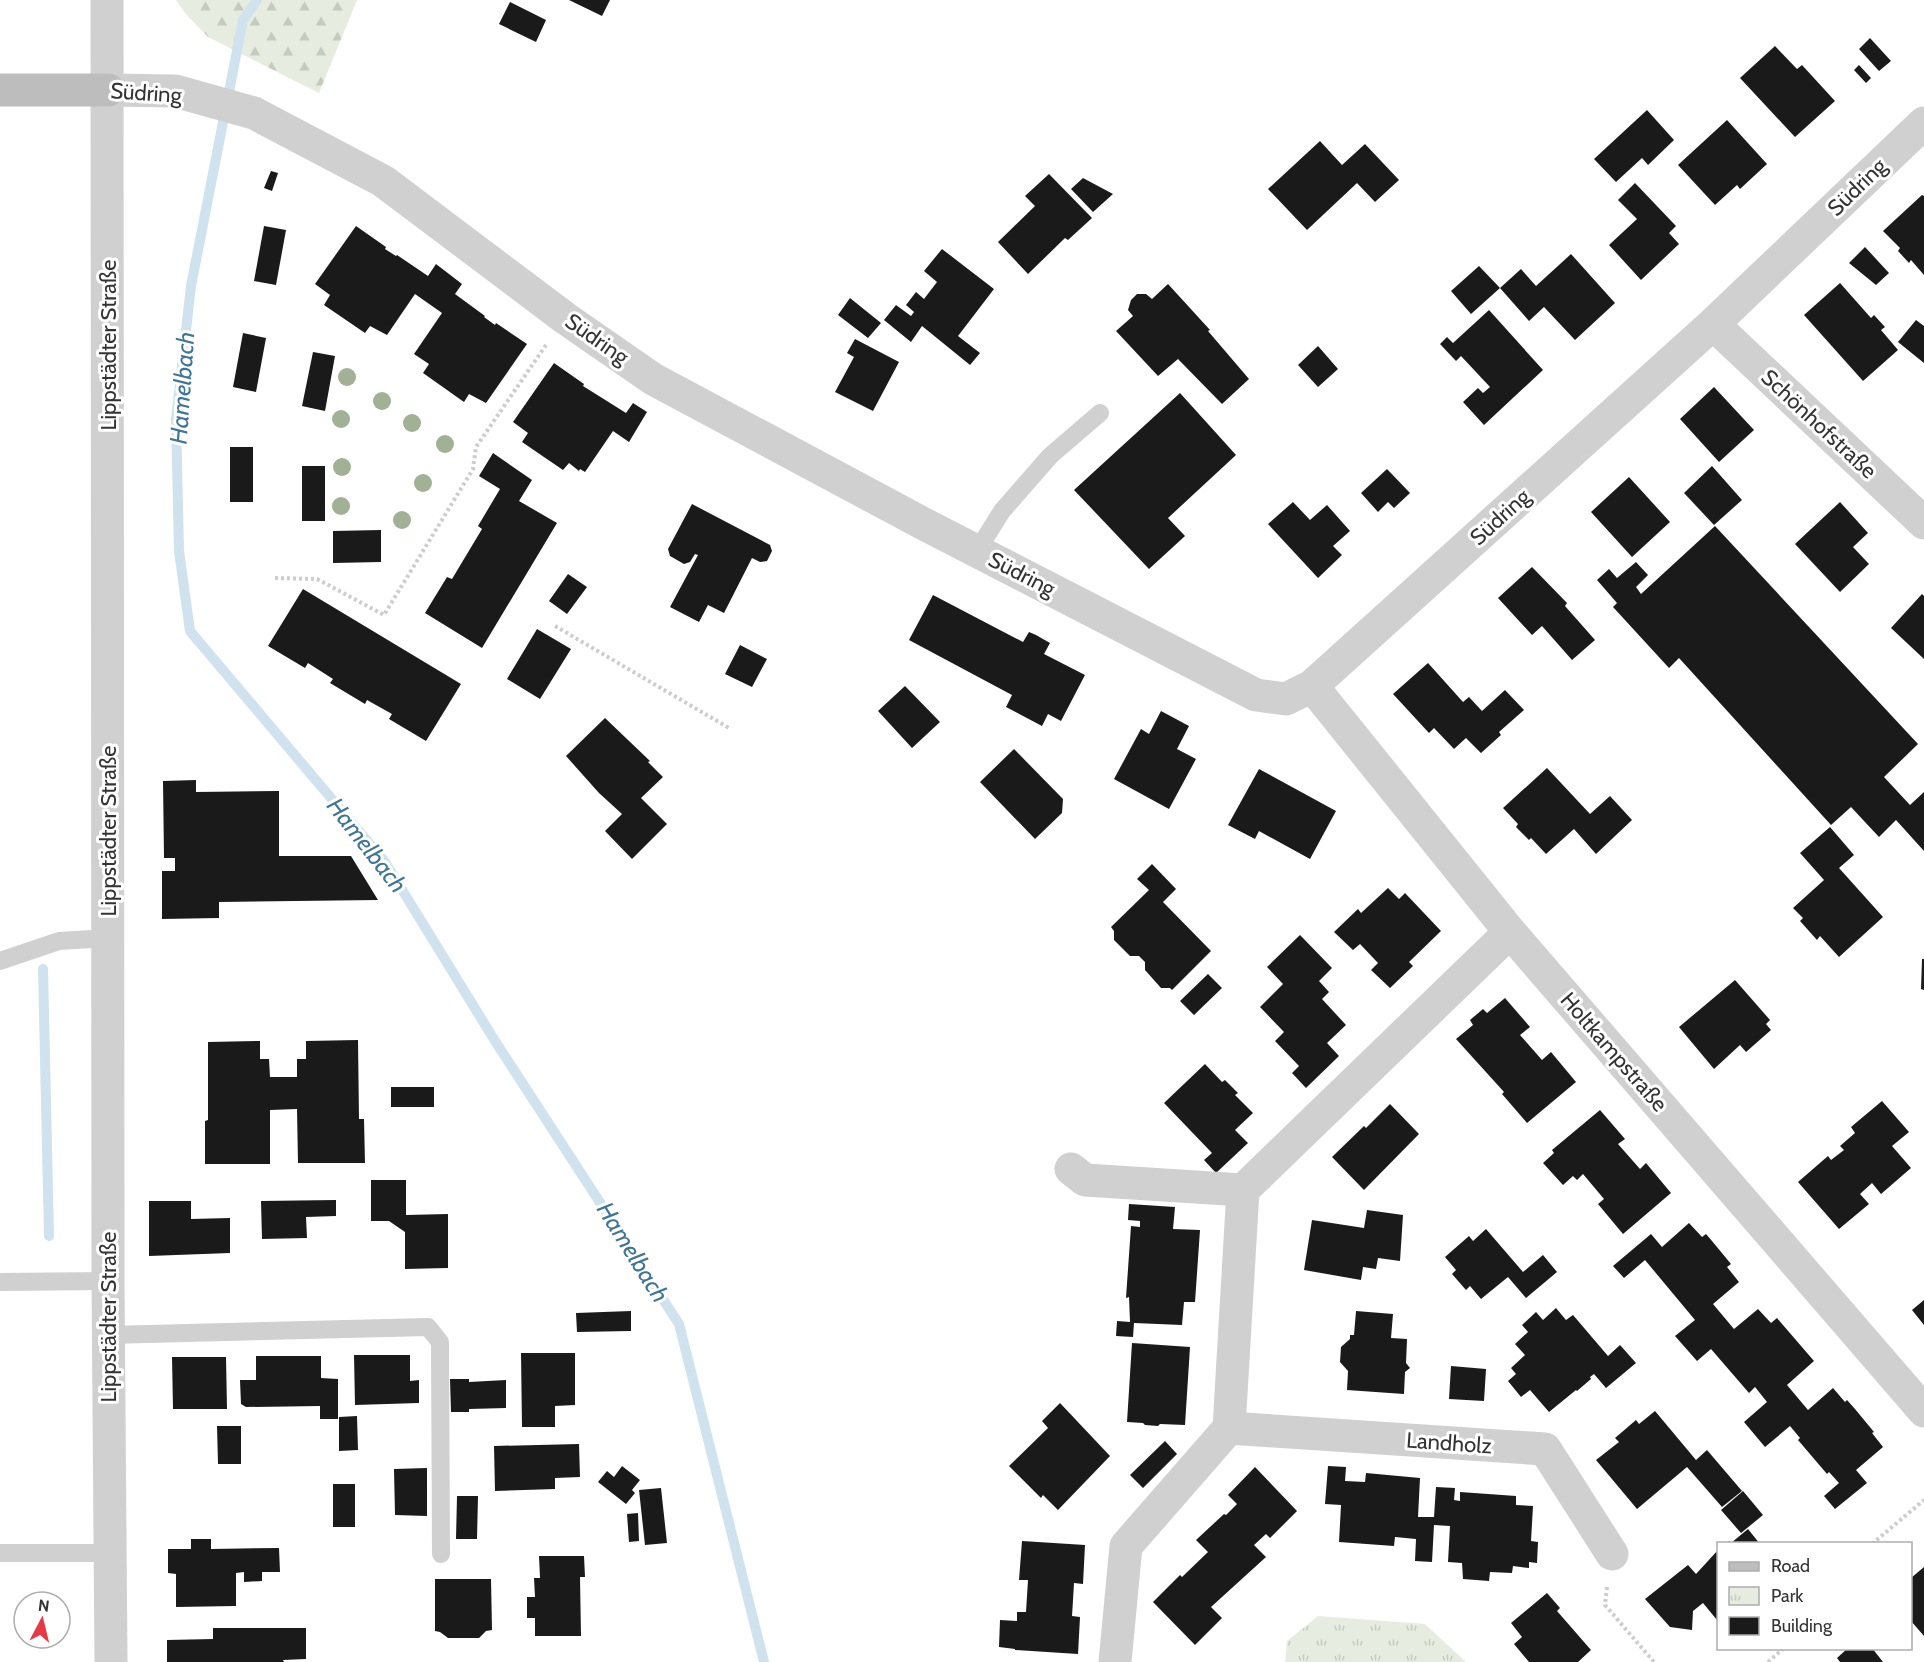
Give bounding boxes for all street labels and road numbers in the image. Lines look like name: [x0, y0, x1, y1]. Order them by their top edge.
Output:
street label: Südring: [109, 77, 184, 109]
street label: Südring: [1822, 152, 1893, 221]
street label: Lippstädter Straße: [95, 259, 122, 431]
street label: Südring: [560, 307, 635, 371]
street label: Schönhofstraße: [1756, 364, 1882, 484]
street label: Südring: [1464, 482, 1536, 551]
street label: Südring: [984, 546, 1061, 603]
street label: Lippstädter Straße: [95, 745, 122, 917]
street label: Holtkampstraße: [1555, 987, 1673, 1117]
street label: Lippstädter Straße: [95, 1231, 122, 1403]
street label: Landholz: [1405, 1427, 1493, 1459]

